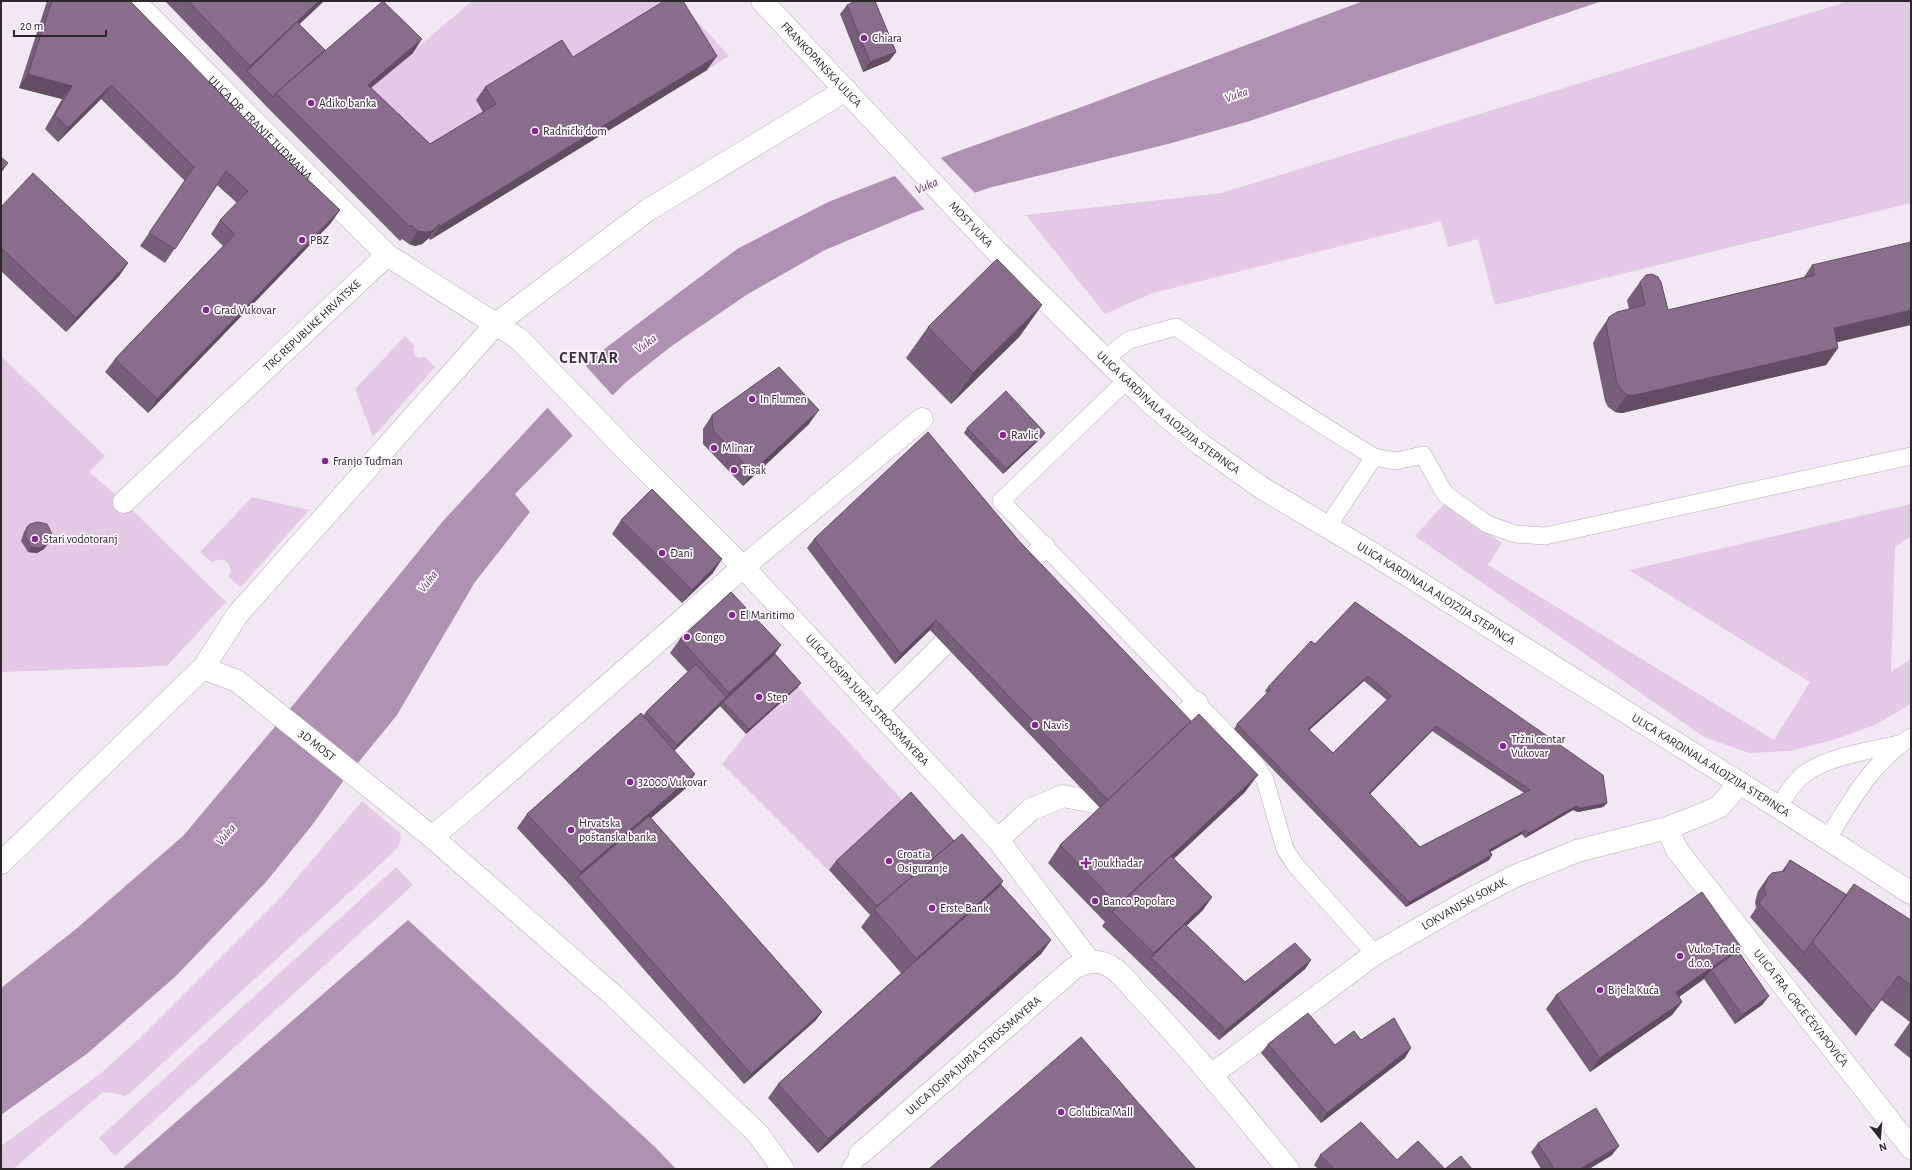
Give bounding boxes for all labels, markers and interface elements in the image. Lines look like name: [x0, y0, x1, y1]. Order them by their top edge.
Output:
scale bar: [14, 12, 106, 38]
text: 20 m: [20, 20, 43, 32]
street label: FRANKOPANSKA ULICA: [779, 20, 864, 109]
place label: Chiara: [872, 32, 903, 44]
marker: Chiara: [859, 33, 869, 43]
street label: ULICA DR. FRANJE TUĐMANA: [206, 73, 315, 182]
water label: Vuka: [1223, 85, 1250, 105]
place label: Adiko banka: [319, 97, 377, 109]
marker: Adiko banka: [306, 98, 316, 108]
place label: Radnički dom: [543, 125, 607, 137]
marker: Radnički dom: [530, 126, 540, 136]
water label: Vuka: [913, 176, 940, 197]
street label: MOST VUKA: [947, 199, 995, 250]
place label: PBZ: [310, 234, 329, 246]
marker: PBZ: [297, 235, 307, 245]
street label: TRG REPUBLIKE HRVATSKE: [261, 277, 363, 374]
place label: Grad Vukovar: [214, 304, 276, 316]
marker: Grad Vukovar: [201, 305, 211, 315]
water label: Vuka: [632, 332, 660, 357]
street label: ULICA KARDINALA ALOJZIJA STEPINCA: [1095, 349, 1242, 476]
district label: CENTAR: [559, 350, 619, 366]
place label: In Flumen: [760, 393, 807, 405]
marker: In Flumen: [747, 394, 757, 404]
place label: Ravlić: [1011, 429, 1039, 441]
marker: Ravlić: [998, 430, 1008, 440]
place label: Mlinar: [722, 442, 753, 454]
marker: Mlinar: [709, 443, 719, 453]
place label: Franjo Tuđman: [333, 455, 403, 468]
marker: Franjo Tuđman: [320, 456, 330, 466]
place label: Tisak: [742, 464, 767, 476]
marker: Tisak: [729, 465, 739, 475]
place label: Stari vodotoranj: [43, 533, 118, 546]
marker: Stari vodotoranj: [30, 534, 40, 544]
street label: ULICA KARDINALA ALOJZIJA STEPINCA: [1355, 540, 1517, 647]
place label: Đani: [670, 547, 693, 559]
marker: Đani: [657, 548, 667, 558]
water label: Vuka: [416, 568, 441, 595]
place label: El Maritimo: [740, 609, 795, 621]
marker: El Maritimo: [727, 610, 737, 620]
place label: Congo: [695, 631, 725, 643]
marker: Congo: [682, 632, 692, 642]
street label: ULICA JOSIPA JURJA STROSSMAYERA: [803, 632, 931, 768]
place label: Step: [767, 691, 788, 703]
marker: Step: [754, 692, 764, 702]
street label: ULICA KARDINALA ALOJZIJA STEPINCA: [1630, 711, 1792, 819]
place label: Navis: [1043, 719, 1069, 731]
marker: Navis: [1030, 720, 1040, 730]
street label: 3D MOST: [297, 727, 338, 763]
place label: Tržni centar Vukovar: [1511, 733, 1566, 759]
marker: Tržni centar Vukovar: [1498, 741, 1508, 751]
place label: 32000 Vukovar: [638, 776, 707, 788]
marker: 32000 Vukovar: [625, 777, 635, 787]
place label: Hrvatska poštanska banka: [579, 817, 657, 843]
water label: Vuka: [213, 821, 239, 848]
marker: Hrvatska poštanska banka: [566, 825, 576, 835]
place label: Croatia Osiguranje: [897, 848, 948, 875]
marker: Croatia Osiguranje: [884, 856, 894, 866]
place label: Joukhadar: [1094, 857, 1142, 869]
marker: Joukhadar: [1081, 858, 1091, 868]
street label: LOKVANJSKI SOKAK: [1419, 875, 1509, 932]
place label: Banco Popolare: [1103, 895, 1175, 907]
marker: Banco Popolare: [1090, 896, 1100, 906]
place label: Erste Bank: [940, 902, 989, 914]
marker: Erste Bank: [927, 903, 937, 913]
place label: Vuko-Trade d.o.o.: [1688, 943, 1740, 969]
street label: ULICA FRA. GRGE ČEVAPOVIĆA: [1751, 947, 1851, 1069]
marker: Vuko-Trade d.o.o.: [1675, 951, 1685, 961]
place label: Bijela Kuća: [1608, 984, 1660, 997]
marker: Bijela Kuća: [1595, 985, 1605, 995]
street label: ULICA JOSIPA JURJA STROSSMAYERA: [903, 994, 1043, 1117]
place label: Golubica Mall: [1069, 1106, 1133, 1118]
marker: Golubica Mall: [1056, 1107, 1066, 1117]
north arrow: [1860, 1118, 1900, 1158]
text: N: [1878, 1141, 1888, 1153]

